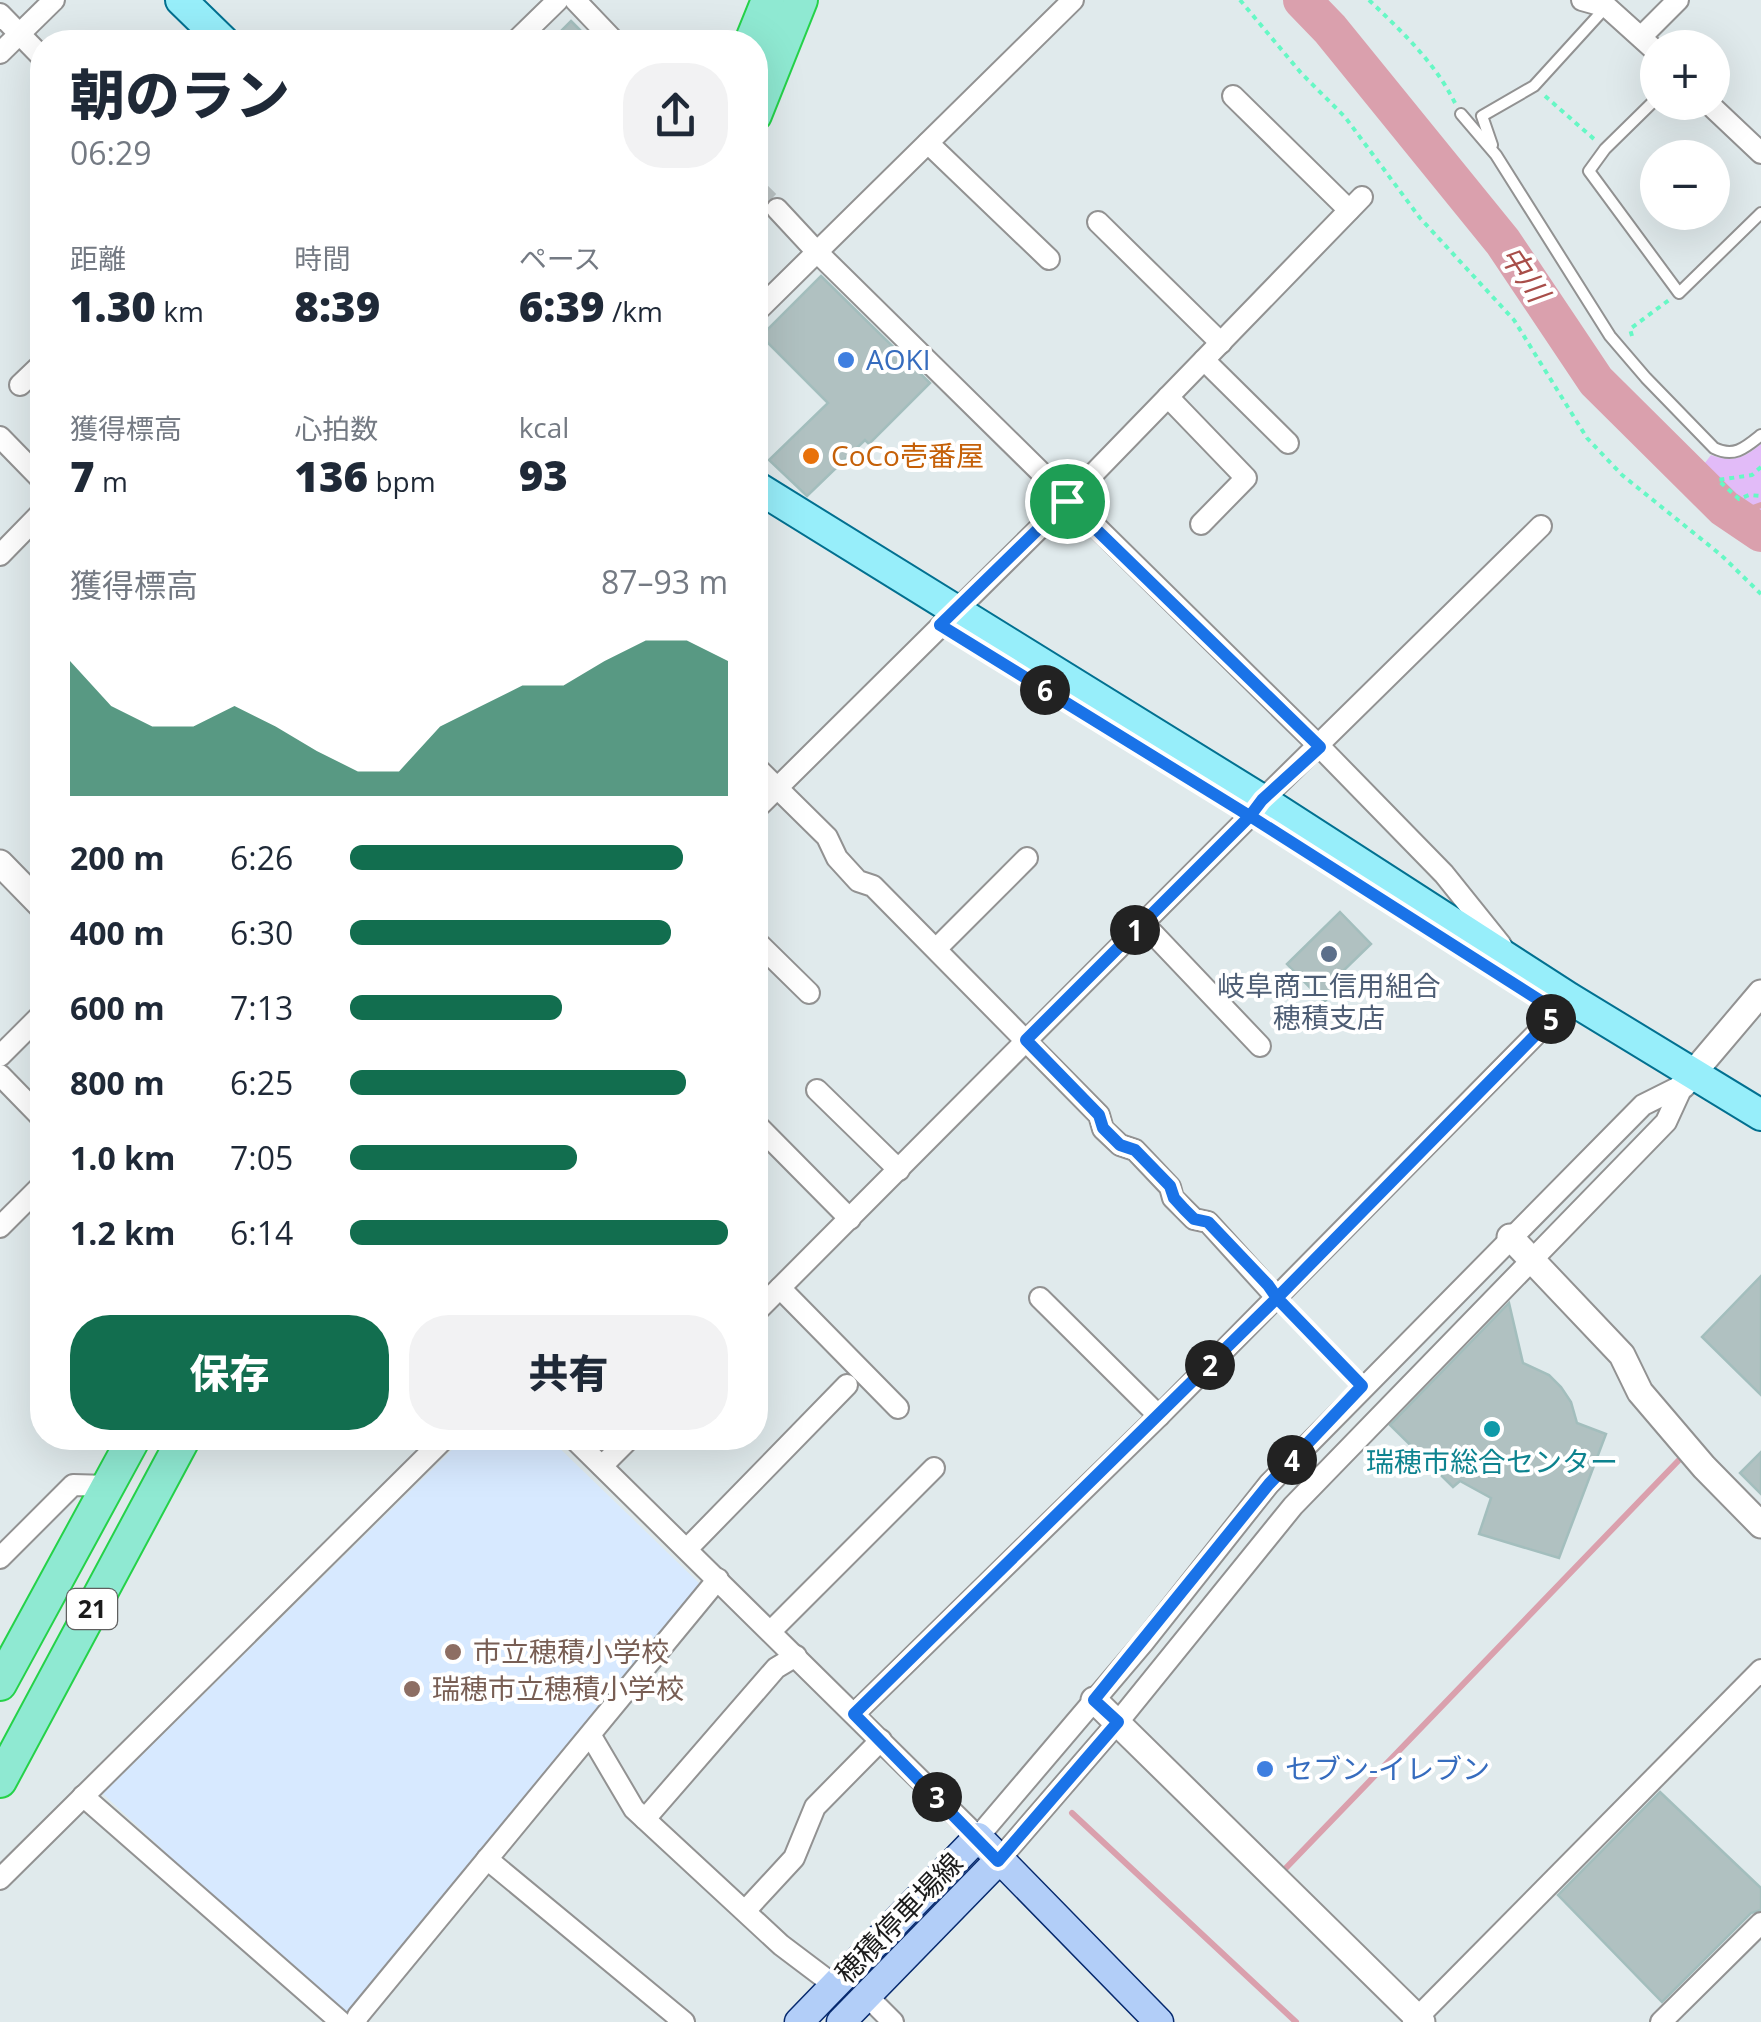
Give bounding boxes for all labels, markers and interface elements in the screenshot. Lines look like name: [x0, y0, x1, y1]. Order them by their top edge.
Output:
map controls: [1640, 30, 1730, 230]
button: +: [1640, 30, 1730, 120]
text: 朝のラン: [70, 56, 290, 131]
button: share: [623, 63, 728, 168]
text: 06:29: [70, 131, 152, 174]
button: −: [1640, 140, 1730, 230]
water label: 中川: [1491, 237, 1561, 312]
text: 距離: [70, 239, 126, 277]
text: 時間: [294, 239, 350, 277]
text: ペース: [519, 239, 601, 277]
text: 1.30: [70, 277, 156, 334]
text: 8:39: [294, 277, 380, 334]
text: 6:39: [519, 277, 605, 334]
text: km: [156, 292, 204, 330]
text: /km: [605, 292, 663, 330]
place label: AOKI: [866, 340, 930, 378]
marker: AOKI: [835, 349, 857, 371]
text: kcal: [519, 408, 569, 446]
text: 獲得標高: [70, 409, 182, 447]
text: 心拍数: [294, 409, 378, 447]
place label: CoCo壱番屋: [831, 436, 984, 474]
marker: CoCo壱番屋: [800, 445, 822, 467]
text: 93: [519, 446, 568, 503]
text: 7: [70, 447, 95, 504]
text: 136: [294, 447, 368, 504]
pin: [1025, 459, 1110, 544]
text: m: [95, 462, 128, 500]
text: bpm: [368, 462, 436, 500]
icon: arrive: [1040, 474, 1095, 529]
text: 87–93 m: [601, 560, 728, 603]
text: 獲得標高: [70, 563, 198, 606]
pin: 6: [1020, 665, 1070, 715]
text: 6: [1037, 671, 1053, 709]
text: 200 m: [70, 836, 165, 879]
text: 6:26: [230, 836, 293, 879]
pin: 1: [1110, 905, 1160, 955]
text: 400 m: [70, 911, 165, 954]
text: 6:30: [230, 911, 293, 954]
text: 1: [1127, 911, 1143, 949]
marker: 岐阜商工信用組合 穂積支店: [1318, 943, 1340, 965]
place label: 岐阜商工信用組合 穂積支店: [1217, 966, 1441, 1036]
text: 600 m: [70, 986, 165, 1029]
text: 7:13: [230, 986, 293, 1029]
pin: 5: [1526, 994, 1576, 1044]
text: 5: [1543, 1000, 1559, 1038]
text: 800 m: [70, 1061, 165, 1104]
text: 6:25: [230, 1061, 293, 1104]
text: 1.0 km: [70, 1136, 175, 1179]
text: 7:05: [230, 1136, 293, 1179]
text: 1.2 km: [70, 1211, 175, 1254]
text: 6:14: [230, 1211, 293, 1254]
button: 保存: [70, 1315, 389, 1430]
button: 共有: [409, 1315, 728, 1430]
pin: 2: [1185, 1340, 1235, 1390]
text: 2: [1202, 1346, 1218, 1384]
marker: 瑞穂市総合センター: [1481, 1418, 1503, 1440]
pin: 4: [1267, 1435, 1317, 1485]
text: 4: [1284, 1441, 1300, 1479]
place label: 瑞穂市総合センター: [1366, 1442, 1618, 1480]
road number: 21: [67, 1589, 117, 1629]
place label: 市立穂積小学校: [473, 1632, 669, 1670]
marker: 市立穂積小学校: [442, 1641, 464, 1663]
place label: 瑞穂市立穂積小学校: [432, 1669, 684, 1707]
marker: 瑞穂市立穂積小学校: [401, 1678, 423, 1700]
place label: セブン-イレブン: [1285, 1749, 1490, 1787]
marker: セブン-イレブン: [1254, 1758, 1276, 1780]
pin: 3: [912, 1772, 962, 1822]
text: 3: [929, 1778, 945, 1816]
street label: 穂積停車場線: [826, 1844, 970, 1991]

